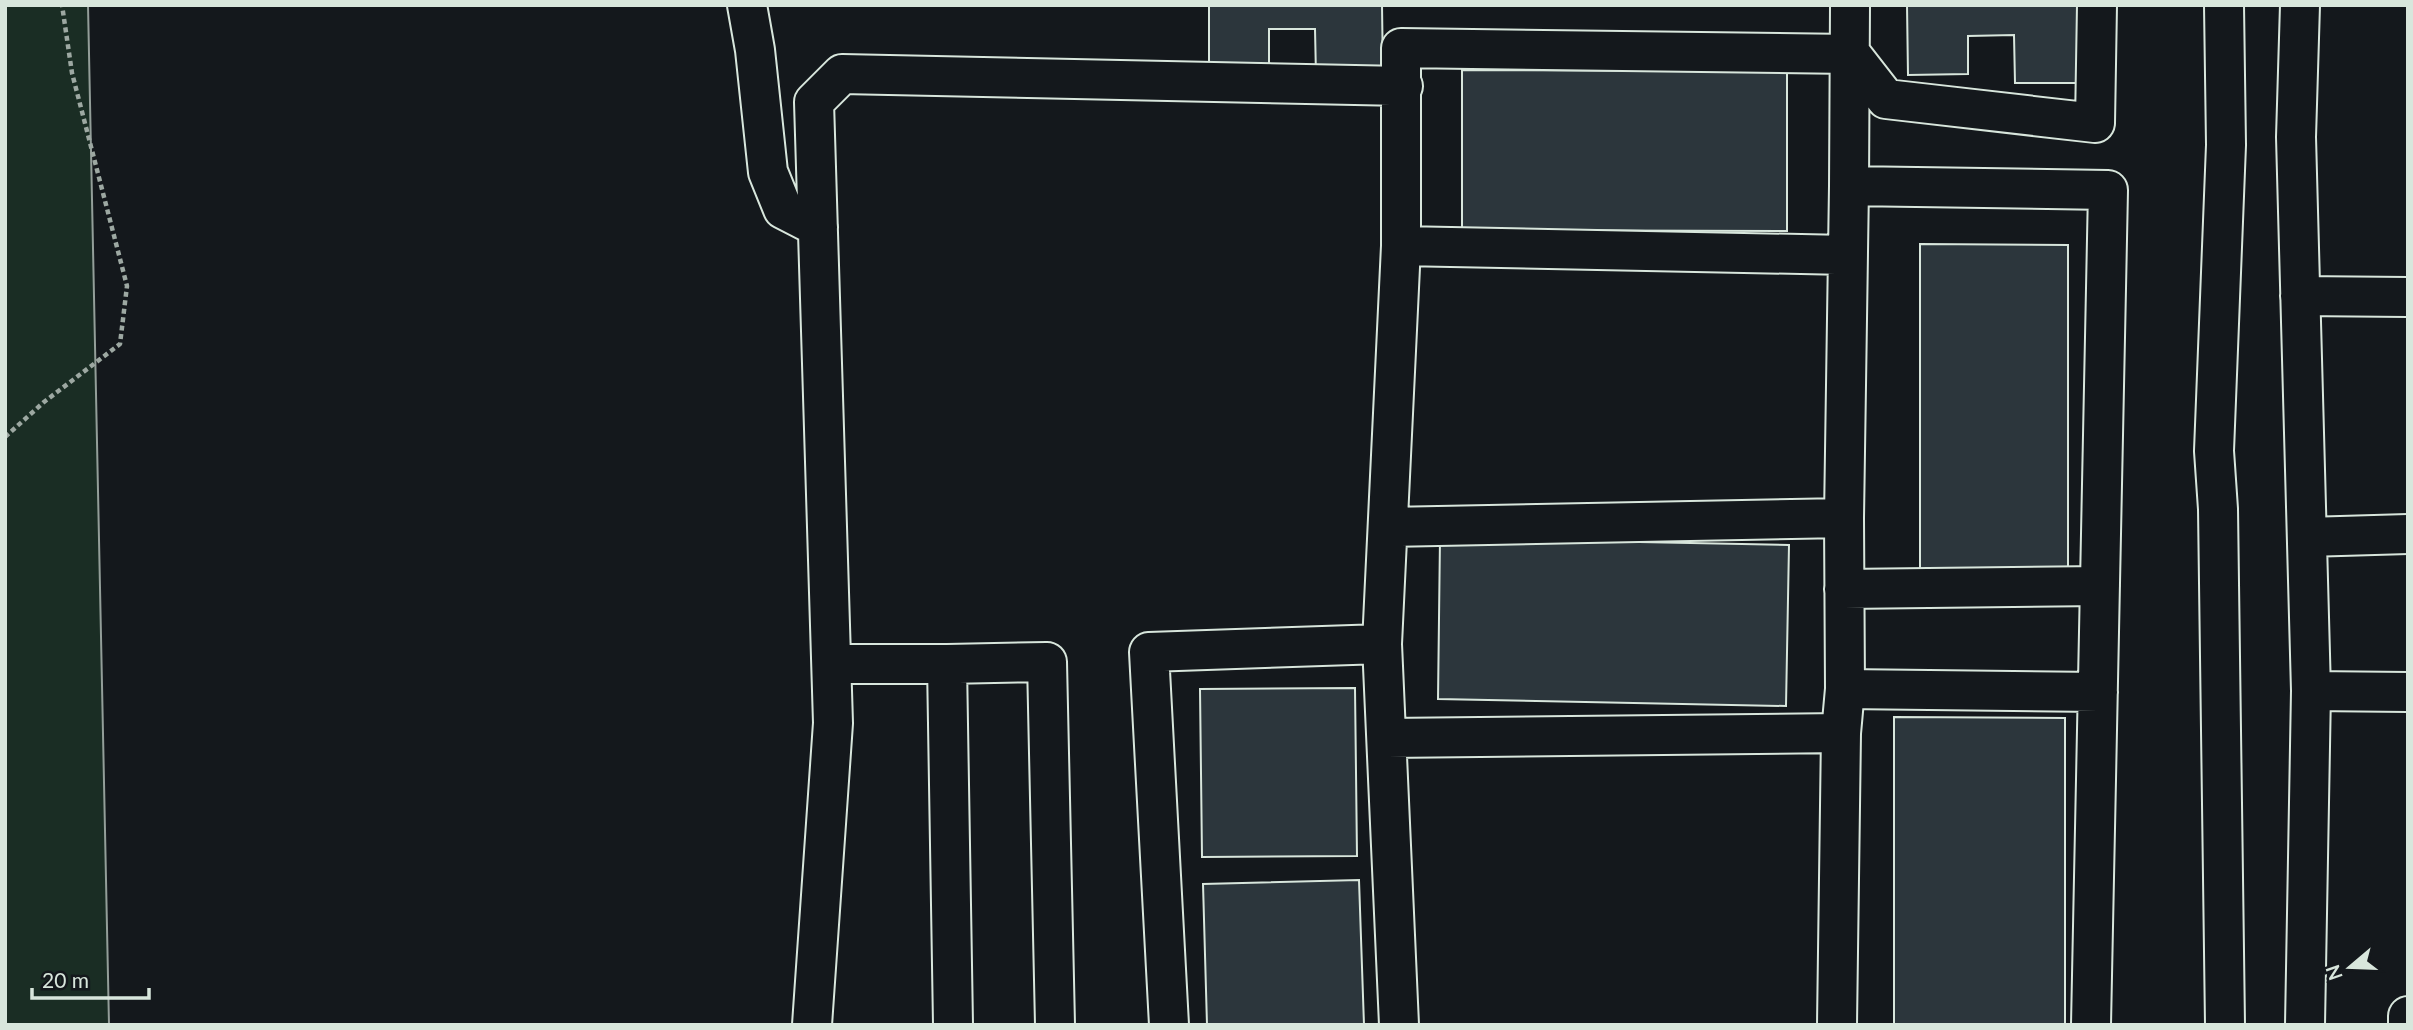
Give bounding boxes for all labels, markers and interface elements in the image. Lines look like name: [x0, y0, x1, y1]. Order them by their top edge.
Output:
north arrow: [2315, 932, 2385, 1002]
scale bar: [32, 956, 149, 1000]
text: N: [2320, 962, 2347, 983]
text: 20 m: [42, 967, 89, 992]

